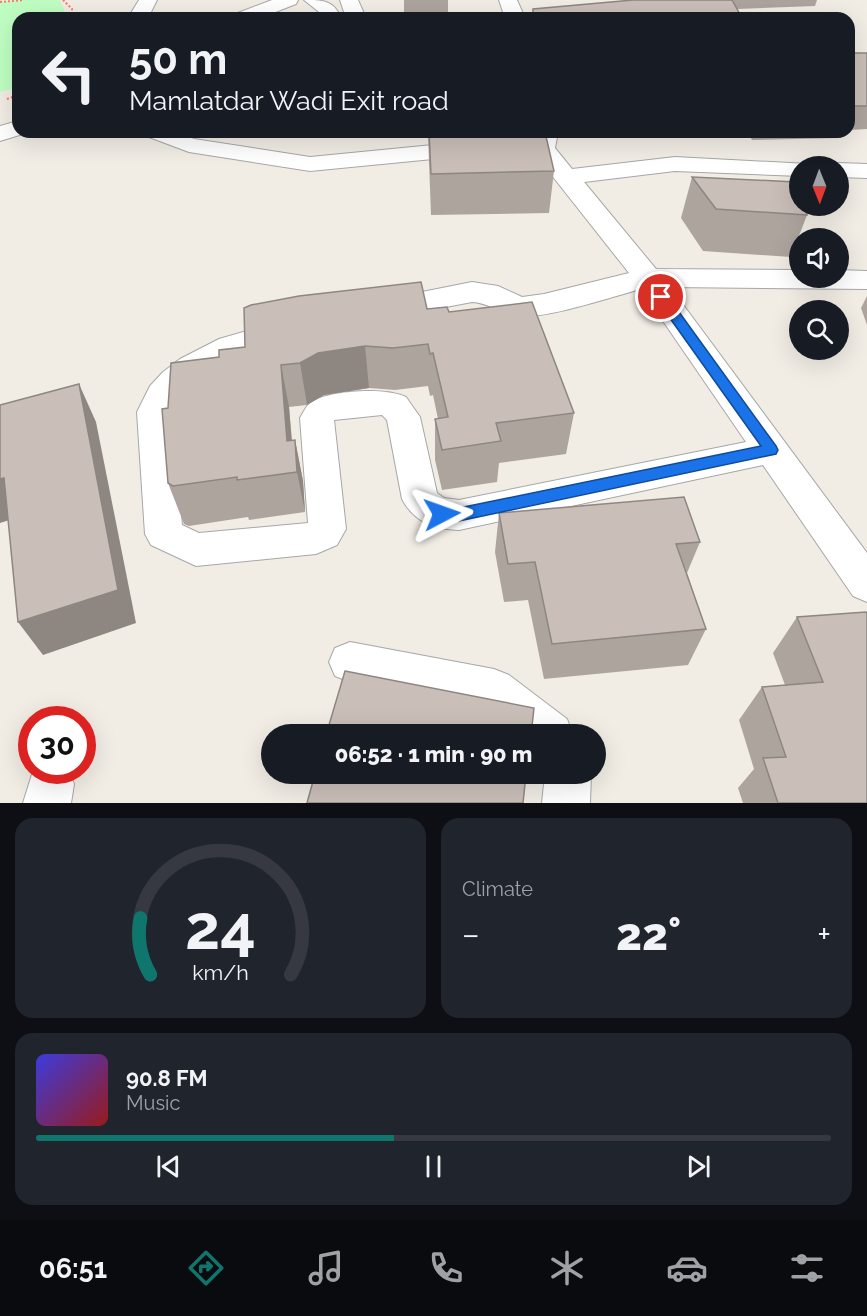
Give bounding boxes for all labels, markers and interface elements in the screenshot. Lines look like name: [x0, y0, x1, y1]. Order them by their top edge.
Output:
text: 50 m: [129, 35, 227, 84]
icon: left: [30, 36, 108, 114]
text: Mamlatdar Wadi Exit road: [129, 85, 449, 116]
north arrow: [789, 156, 849, 216]
map controls: [789, 156, 849, 360]
button: sound: [789, 228, 849, 288]
pin: [635, 271, 686, 322]
icon: arrive: [644, 280, 677, 313]
button: search: [789, 300, 849, 360]
position arrow: [410, 482, 474, 546]
speed limit sign: 30: [18, 706, 96, 784]
text: 06:52 · 1 min · 90 m: [335, 741, 532, 767]
text: Climate: [462, 877, 533, 901]
text: 24: [185, 890, 256, 964]
text: 22°: [616, 908, 681, 961]
text: −: [462, 915, 480, 954]
text: +: [817, 915, 831, 954]
text: km/h: [192, 960, 249, 985]
text: 90.8 FM: [126, 1065, 208, 1091]
text: Music: [126, 1091, 180, 1115]
icon: previous: [152, 1150, 185, 1183]
icon: pause: [417, 1150, 450, 1183]
icon: next: [682, 1150, 715, 1183]
icon: directions: [185, 1247, 227, 1289]
icon: music: [305, 1247, 347, 1289]
icon: phone: [425, 1247, 467, 1289]
icon: climate: [546, 1247, 588, 1289]
icon: car: [666, 1247, 708, 1289]
icon: filters: [786, 1247, 828, 1289]
text: 06:51: [39, 1253, 107, 1284]

